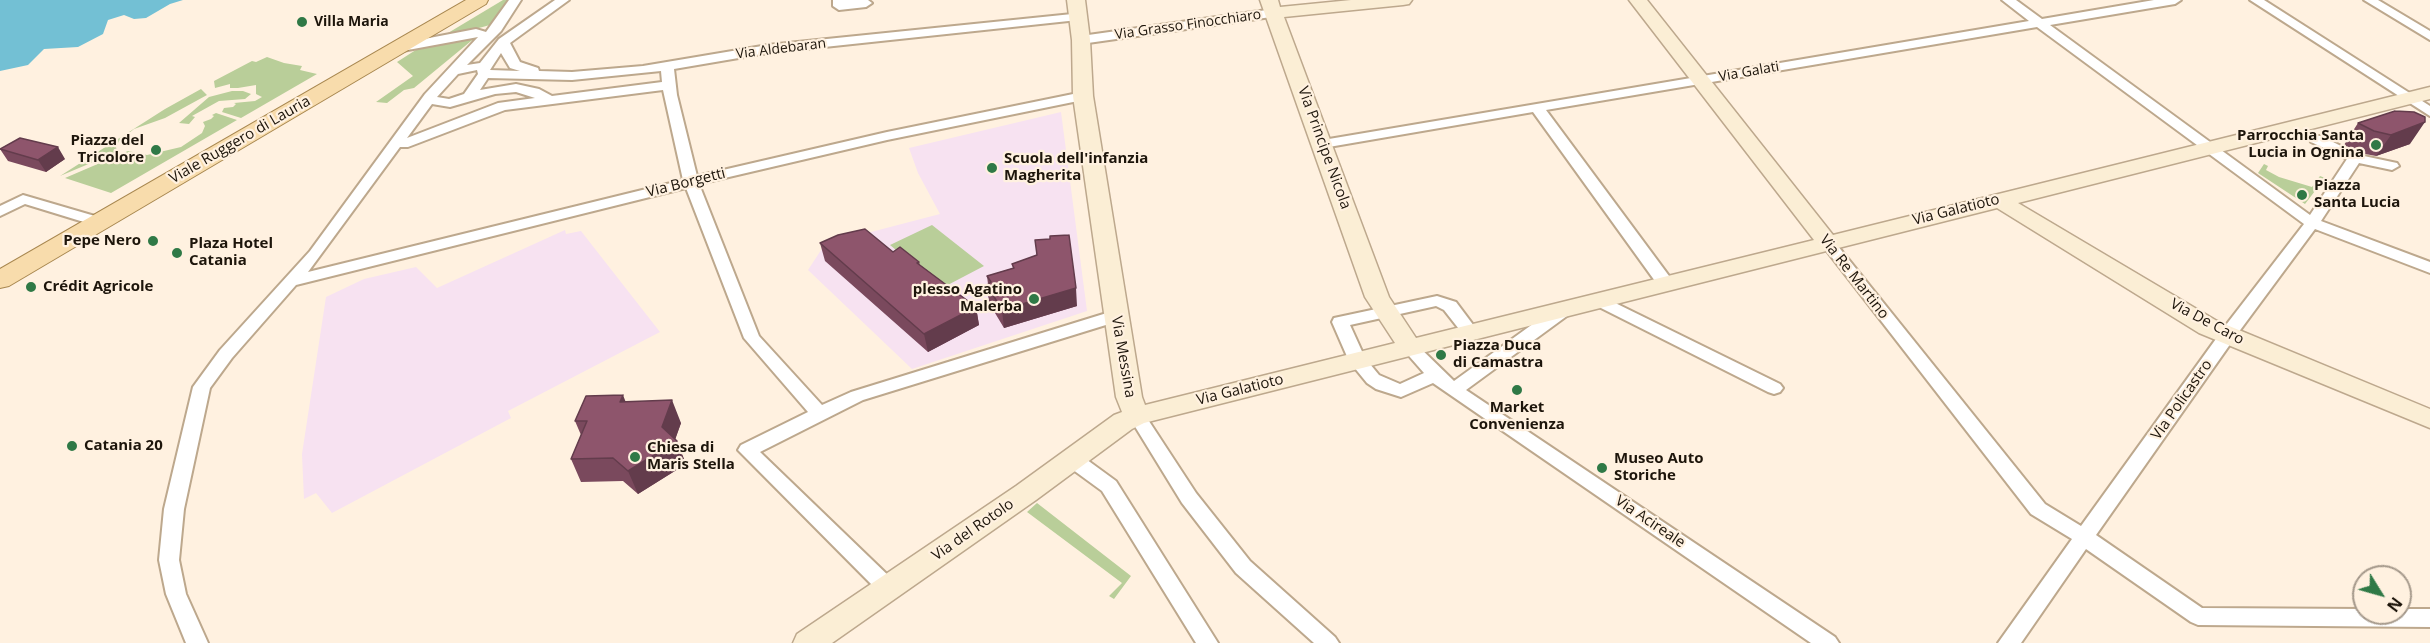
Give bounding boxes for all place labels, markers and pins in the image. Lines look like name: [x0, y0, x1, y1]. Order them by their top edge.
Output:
place label: Villa Maria: [314, 14, 389, 30]
marker: Villa Maria: [295, 15, 309, 29]
place label: Parrocchia Santa Lucia in Ognina: [2237, 127, 2364, 162]
place label: Piazza del Tricolore: [70, 132, 144, 167]
marker: Parrocchia Santa Lucia in Ognina: [2369, 138, 2383, 152]
marker: Piazza del Tricolore: [149, 143, 163, 157]
place label: Scuola dell'infanzia Magherita: [1004, 150, 1148, 185]
marker: Scuola dell'infanzia Magherita: [985, 161, 999, 175]
place label: Piazza Santa Lucia: [2314, 177, 2400, 212]
marker: Piazza Santa Lucia: [2295, 188, 2309, 202]
place label: Pepe Nero: [63, 232, 141, 250]
marker: Pepe Nero: [146, 234, 160, 248]
place label: Plaza Hotel Catania: [189, 235, 273, 270]
marker: Plaza Hotel Catania: [170, 246, 184, 260]
place label: Crédit Agricole: [43, 278, 153, 296]
marker: Crédit Agricole: [24, 280, 38, 294]
place label: plesso Agatino Malerba: [913, 281, 1022, 316]
marker: plesso Agatino Malerba: [1027, 292, 1041, 306]
place label: Piazza Duca di Camastra: [1453, 337, 1543, 372]
marker: Piazza Duca di Camastra: [1434, 348, 1448, 362]
marker: Market Convenienza: [1510, 383, 1524, 397]
place label: Market Convenienza: [1469, 399, 1565, 434]
place label: Catania 20: [84, 437, 163, 455]
marker: Catania 20: [65, 439, 79, 453]
place label: Chiesa di Maris Stella: [647, 439, 735, 474]
marker: Chiesa di Maris Stella: [628, 450, 642, 464]
place label: Museo Auto Storiche: [1614, 450, 1704, 485]
marker: Museo Auto Storiche: [1595, 461, 1609, 475]

